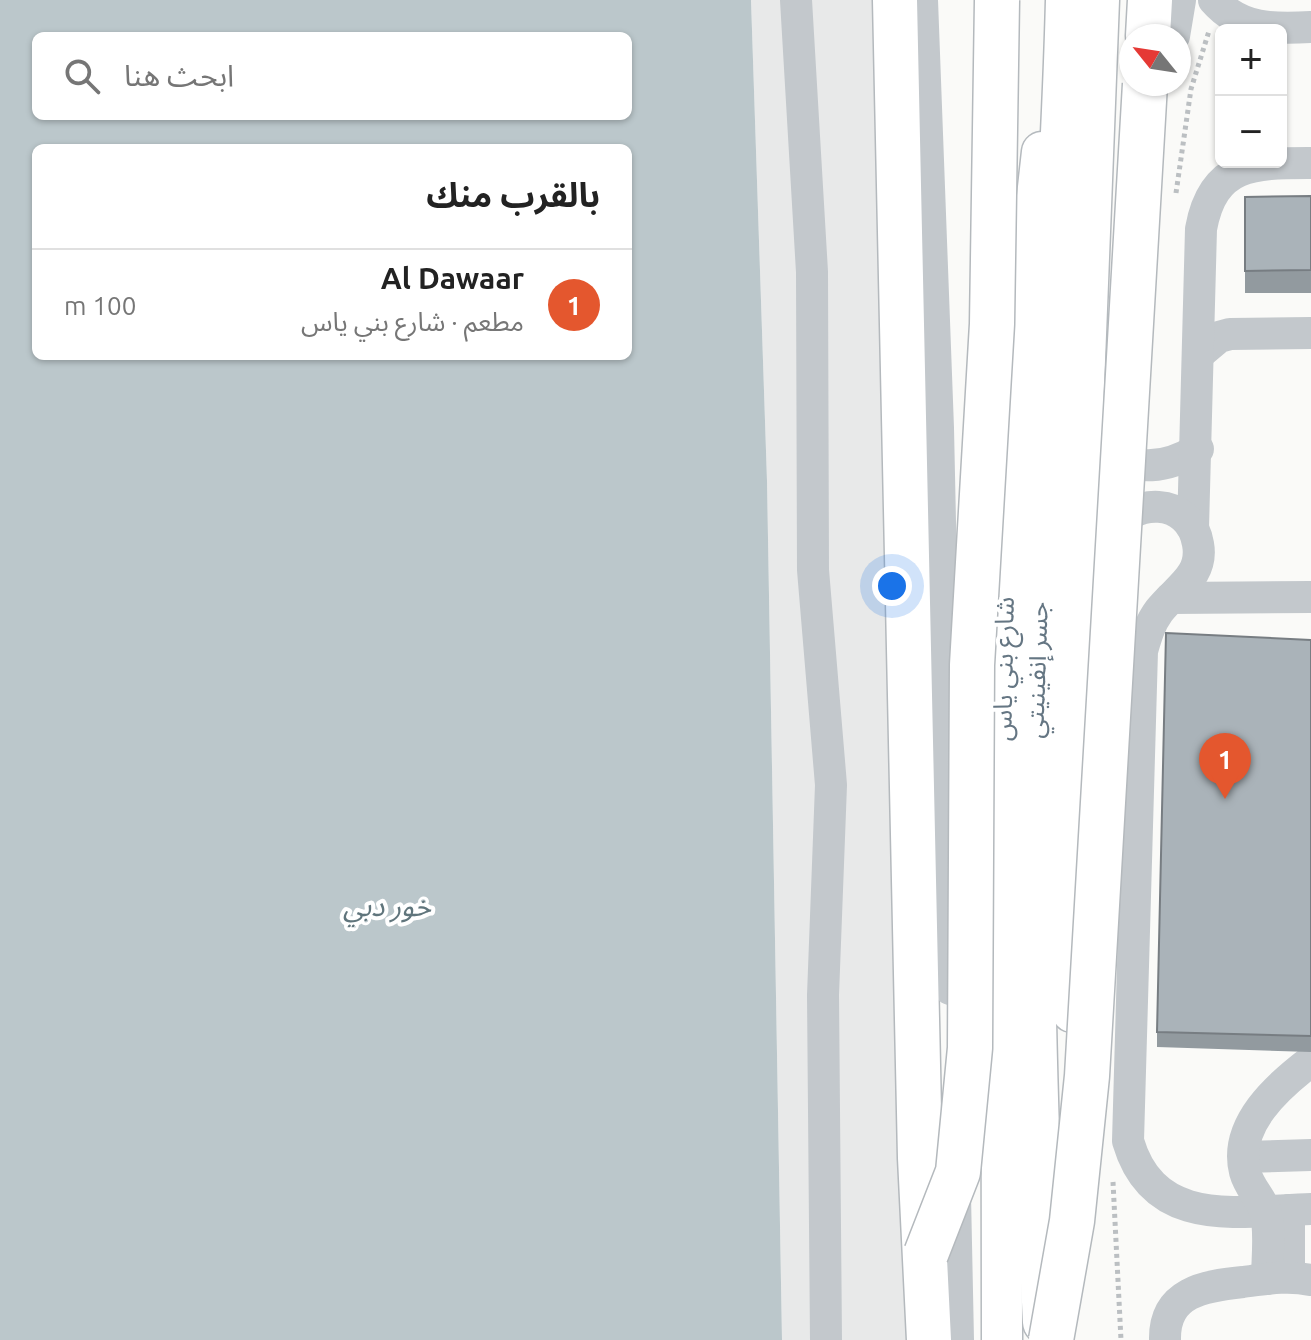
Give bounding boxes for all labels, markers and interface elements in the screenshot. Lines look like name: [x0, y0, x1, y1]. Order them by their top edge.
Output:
north arrow: [1119, 24, 1191, 96]
map controls: [1215, 24, 1287, 168]
button: +: [1215, 24, 1287, 96]
search box: [32, 32, 632, 120]
icon: search: [60, 54, 104, 98]
text: ابحث هنا: [124, 58, 234, 92]
button: −: [1215, 96, 1287, 168]
text: بالقرب منك: [426, 175, 600, 213]
text: Al Dawaar: [381, 261, 524, 295]
text: 100 m: [64, 291, 136, 320]
text: 1: [567, 291, 581, 320]
text: مطعم · شارع بني ياس: [301, 307, 524, 336]
your location: [872, 566, 912, 606]
street label: شارع بني ياس: [987, 597, 1025, 742]
street label: جسر إنفينيتي: [1019, 601, 1059, 739]
pin: 1: [1199, 733, 1251, 799]
water label: خور دبي: [343, 890, 432, 928]

